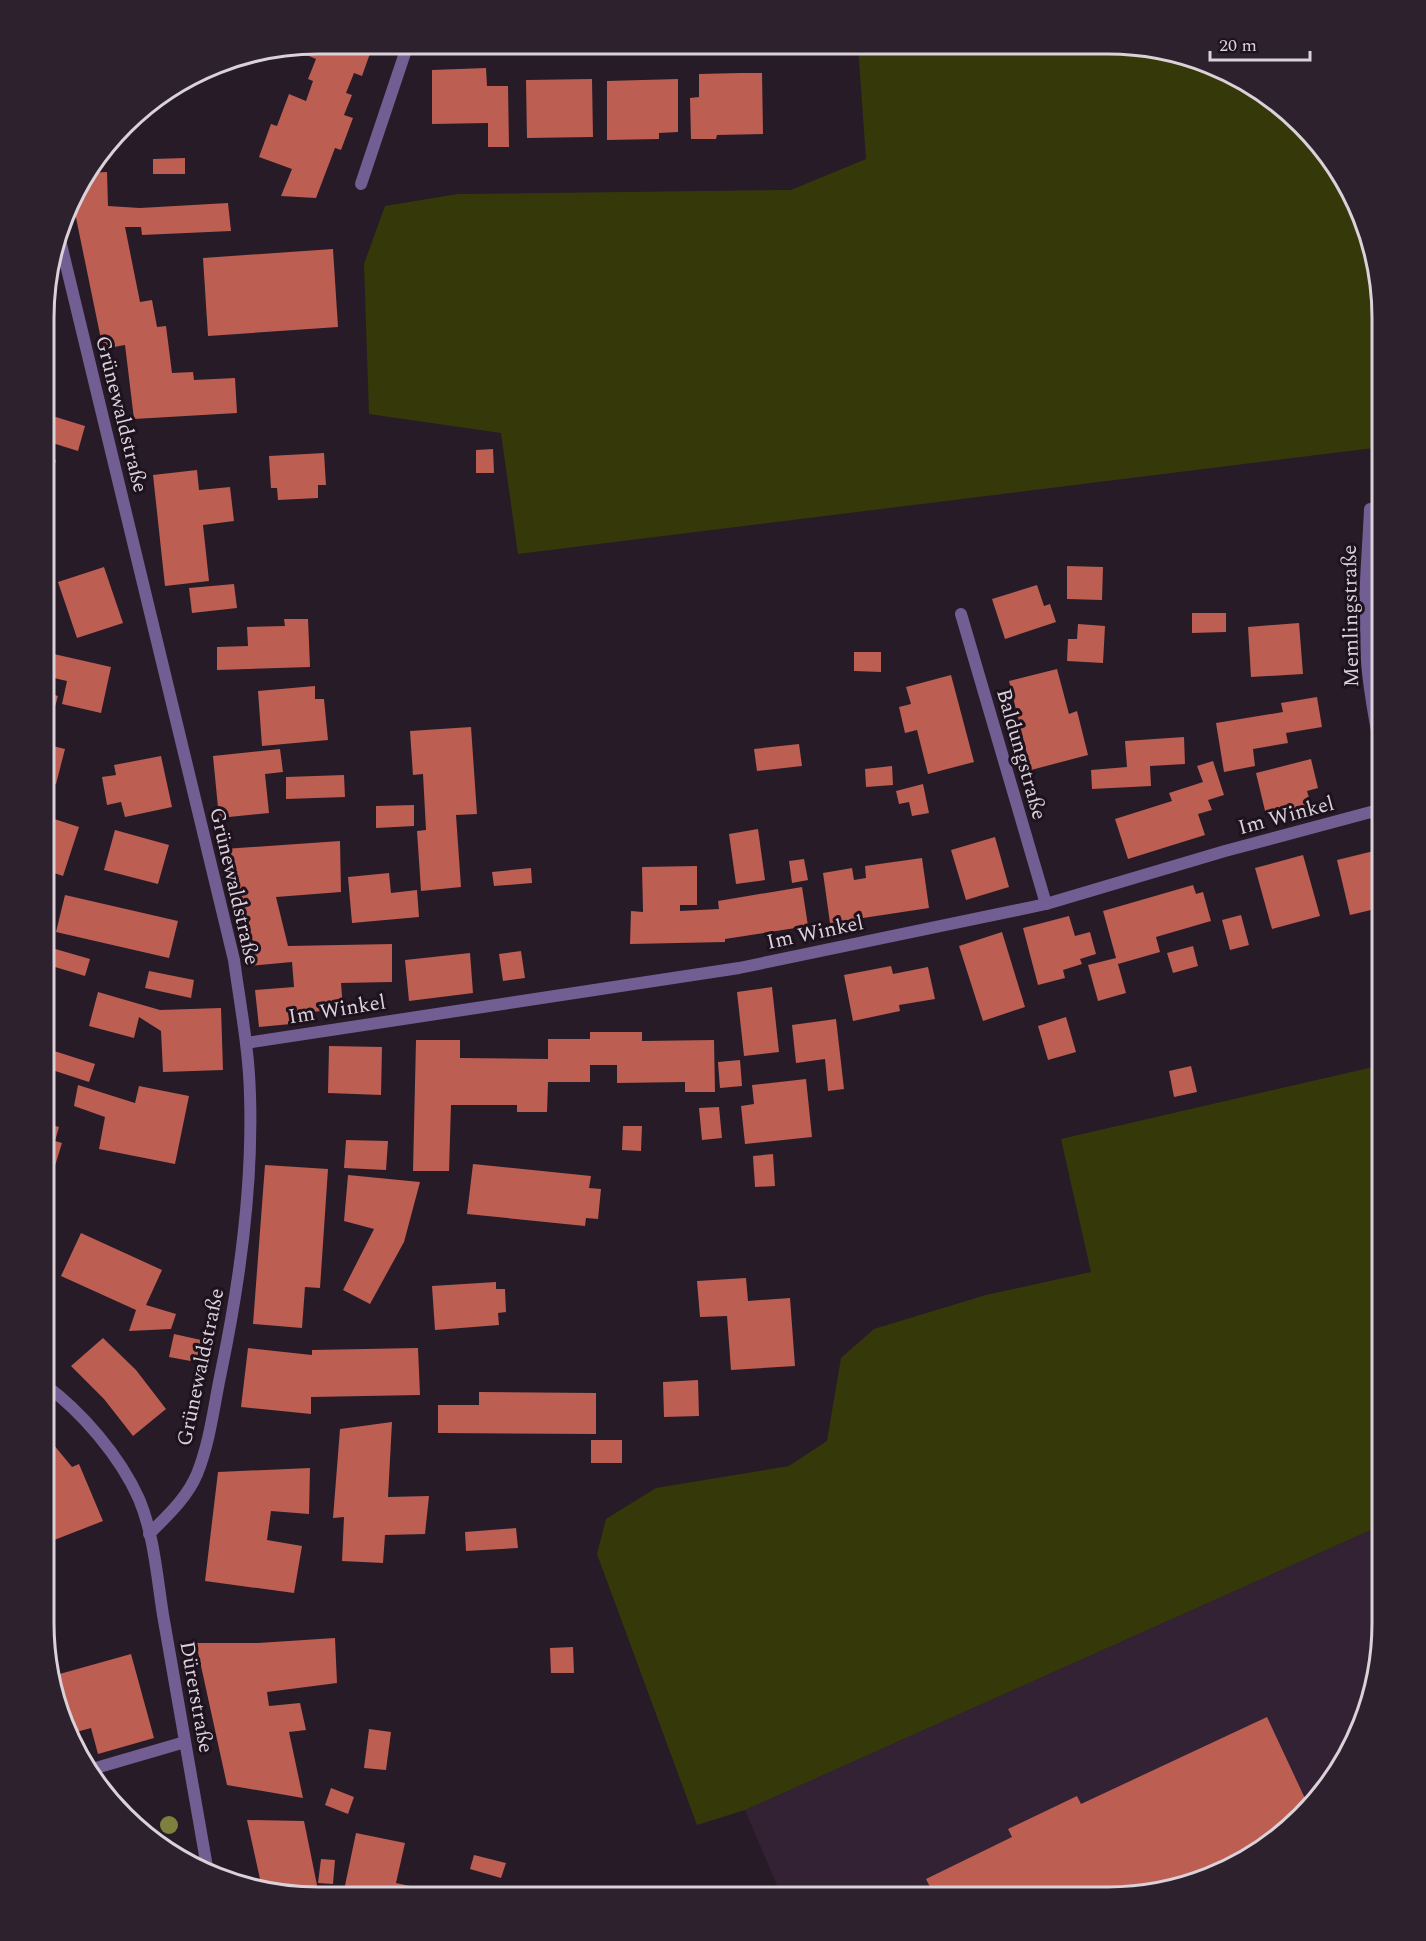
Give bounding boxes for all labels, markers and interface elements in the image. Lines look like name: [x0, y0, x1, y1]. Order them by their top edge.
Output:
scale bar: [1210, 24, 1310, 62]
text: 20 m: [1219, 32, 1257, 59]
street label: Grünewaldstraße: [86, 332, 156, 496]
street label: Memlingstraße: [1334, 544, 1368, 688]
street label: Baldungstraße: [987, 685, 1055, 824]
street label: Im Winkel: [1235, 788, 1338, 844]
street label: Grünewaldstraße: [200, 804, 268, 968]
street label: Im Winkel: [764, 907, 867, 959]
street label: Im Winkel: [286, 986, 388, 1033]
street label: Grünewaldstraße: [169, 1285, 233, 1449]
street label: Dürerstraße: [170, 1639, 222, 1756]

